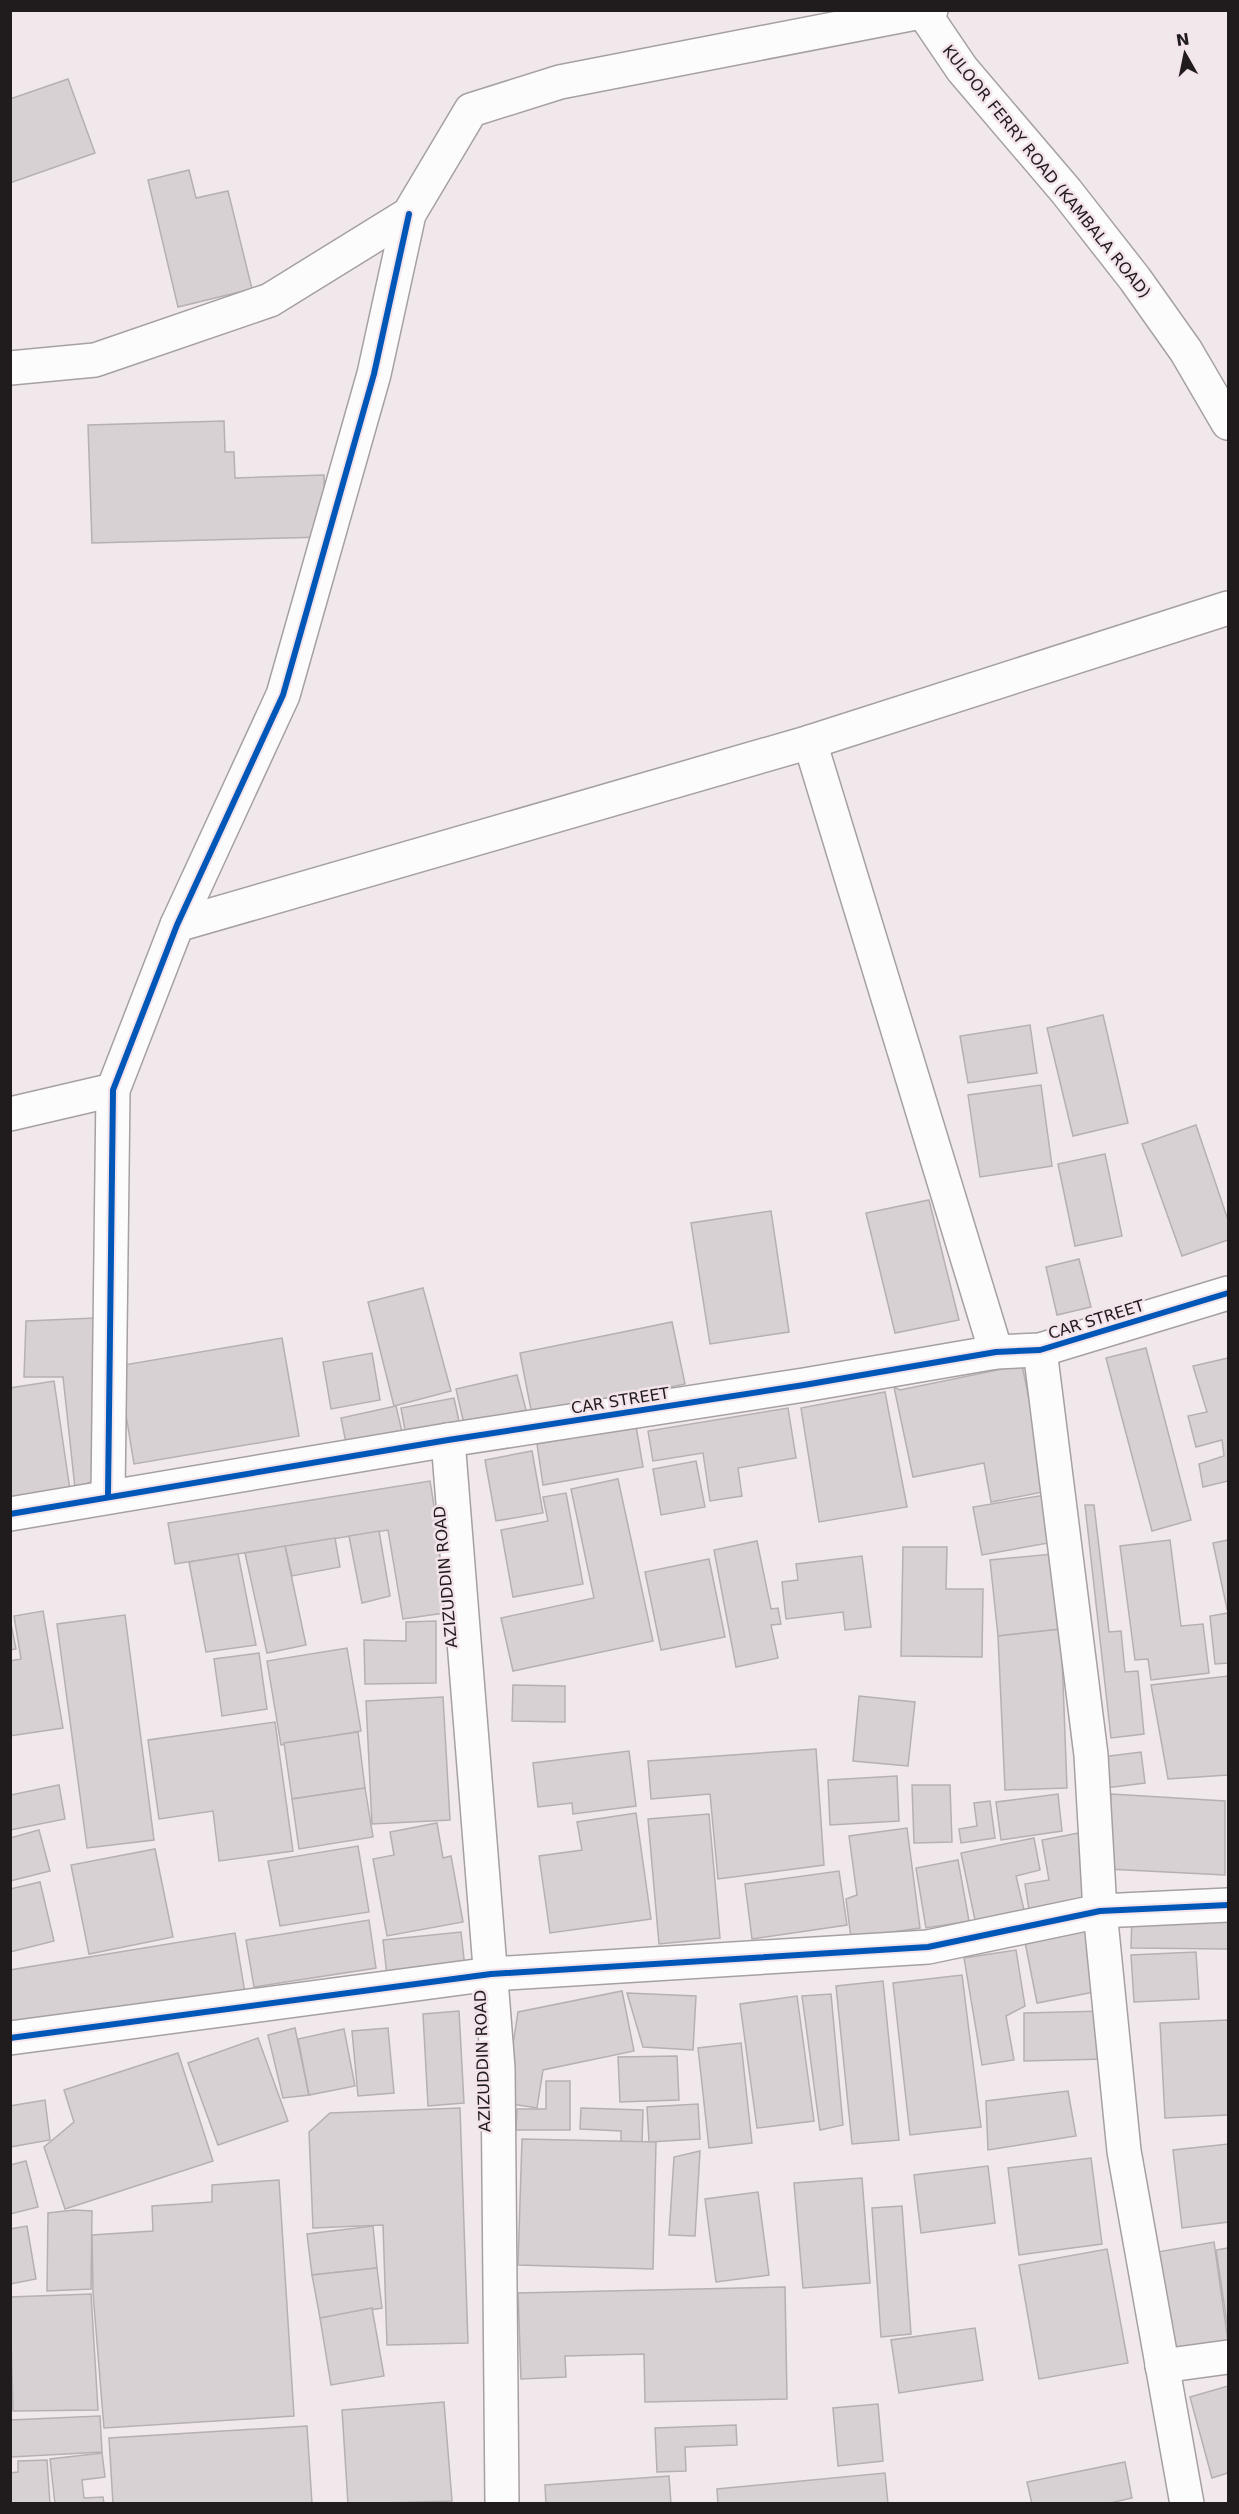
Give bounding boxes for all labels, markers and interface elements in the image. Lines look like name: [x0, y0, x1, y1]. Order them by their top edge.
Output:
north arrow: [1155, 24, 1215, 84]
text: N: [1175, 29, 1191, 50]
street label: KULOOR FERRY ROAD (KAMBALA ROAD): [939, 41, 1155, 302]
street label: CAR STREET: [1046, 1296, 1147, 1343]
street label: CAR STREET: [570, 1383, 671, 1418]
street label: AZIZUDDIN ROAD: [430, 1505, 461, 1649]
street label: AZIZUDDIN ROAD: [471, 1989, 494, 2132]

